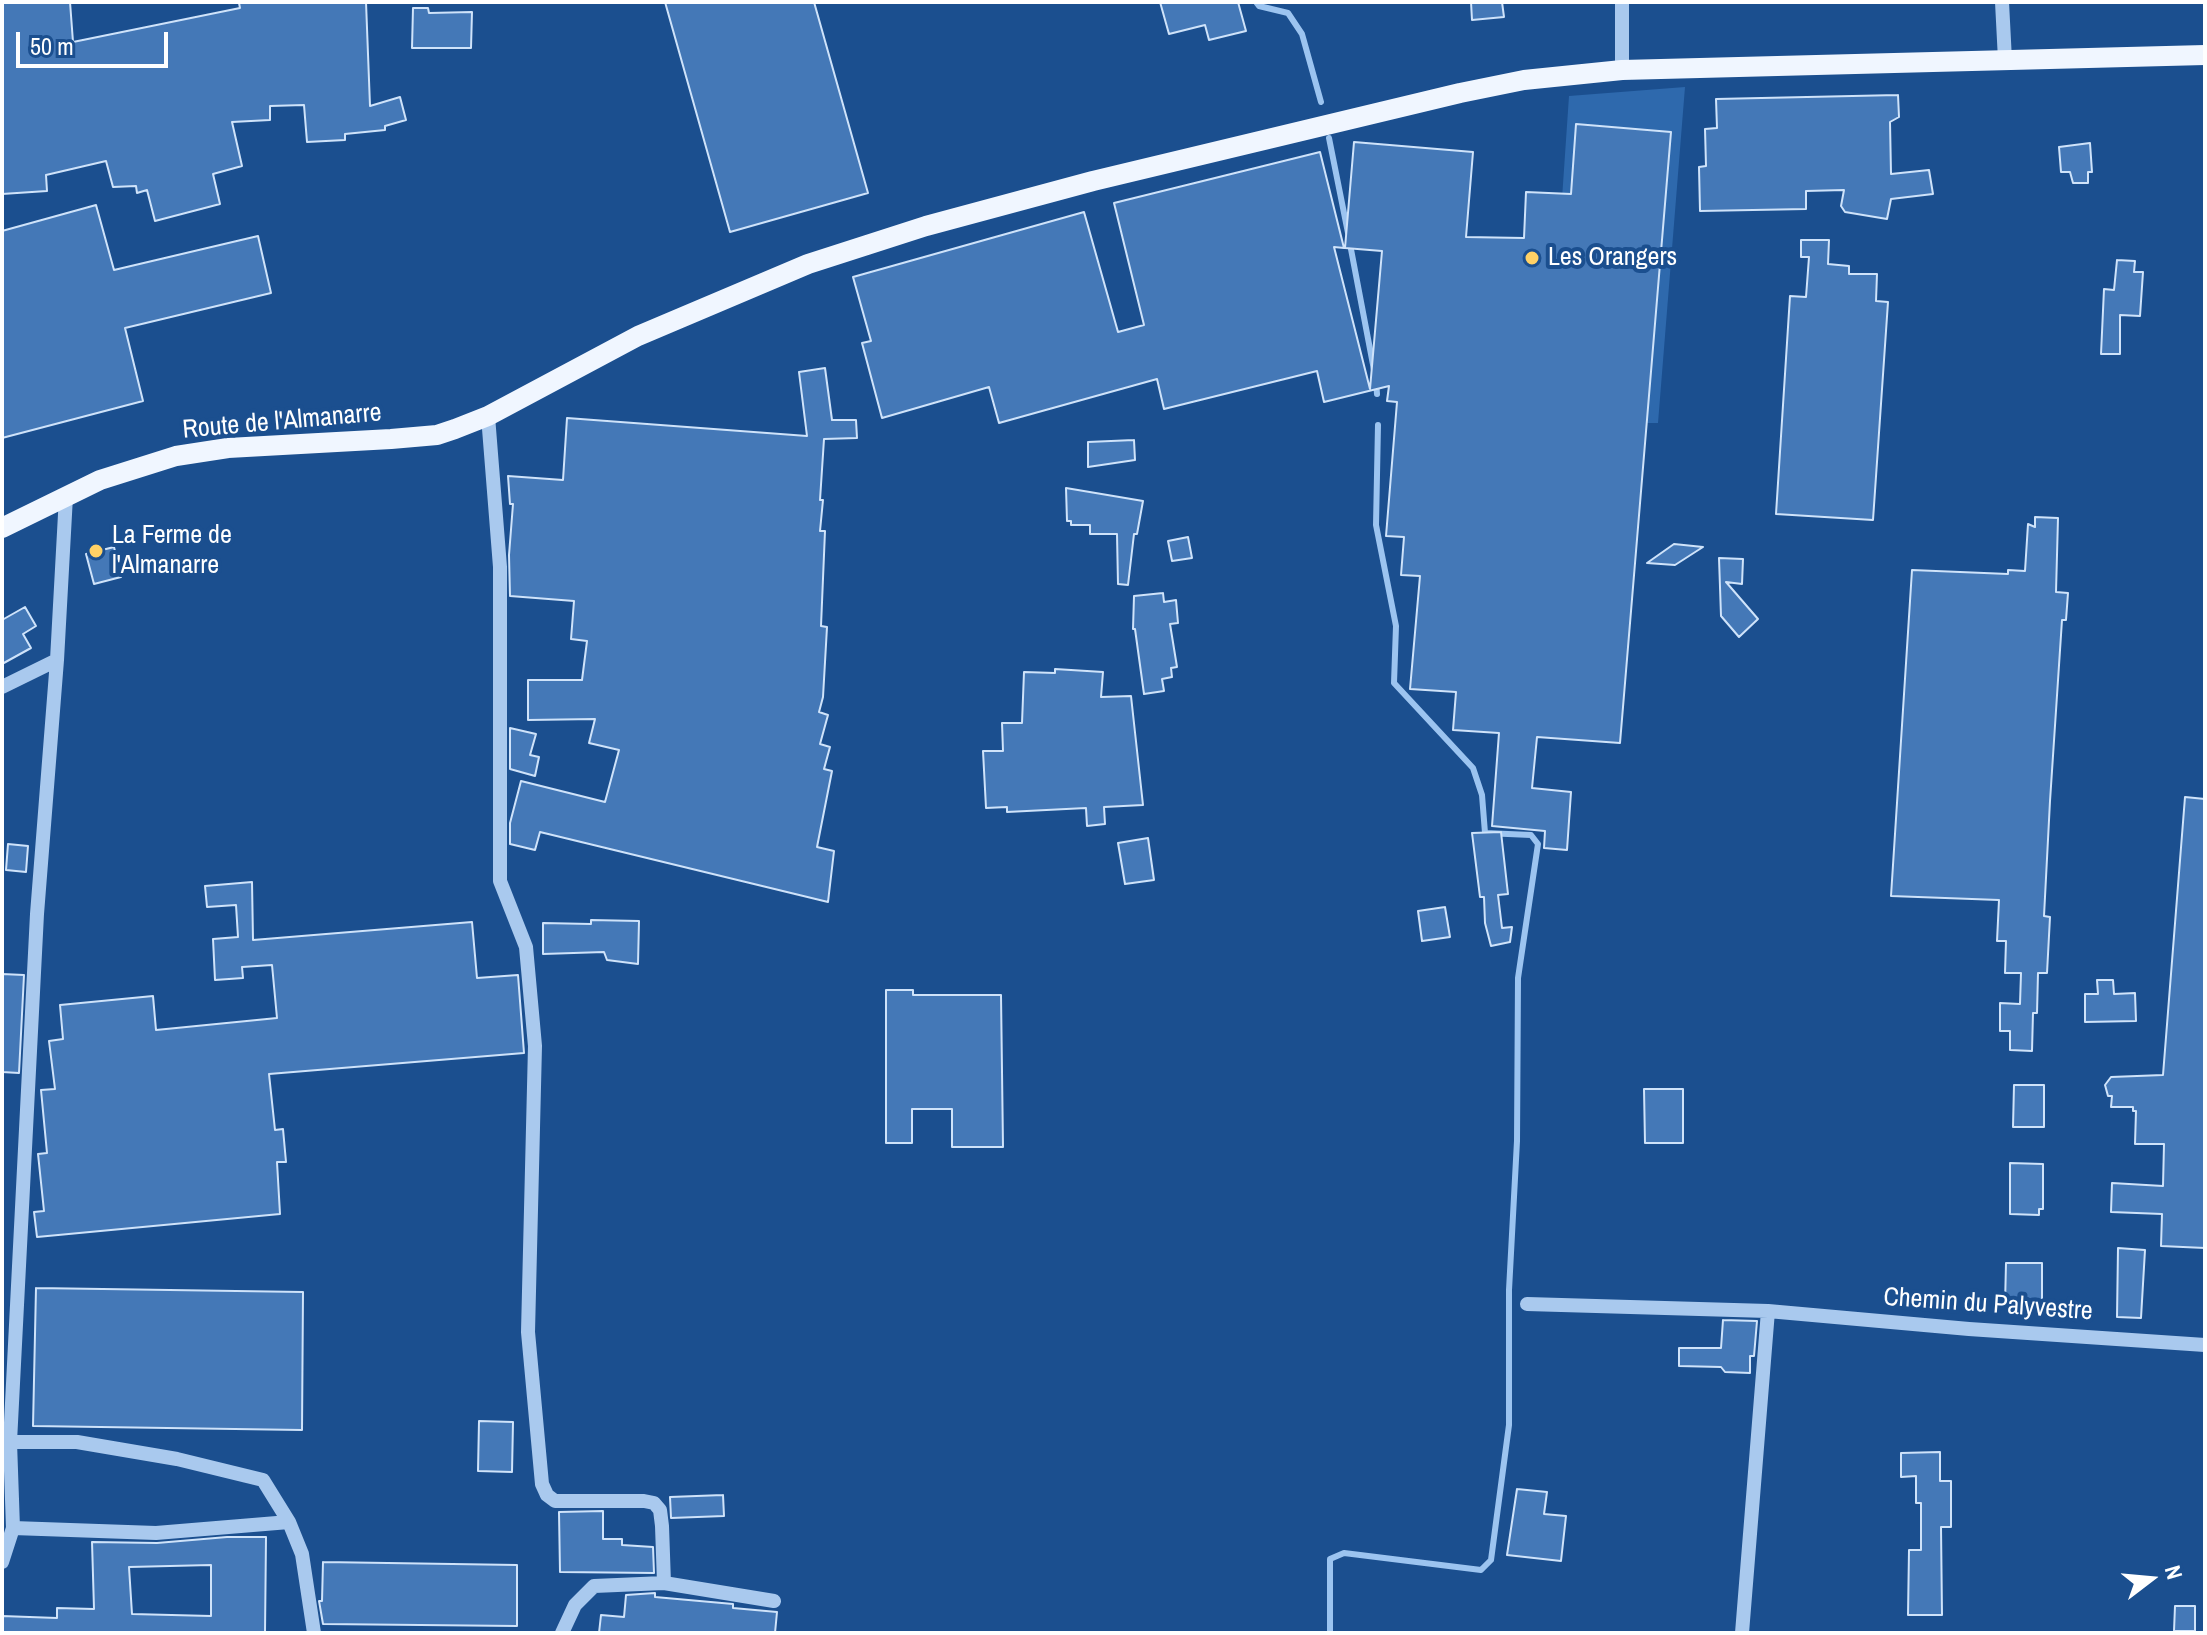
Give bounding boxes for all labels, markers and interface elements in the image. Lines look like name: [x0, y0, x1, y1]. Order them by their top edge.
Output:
scale bar: [20, 16, 172, 66]
text: 50 m: [30, 30, 74, 62]
place label: Les Orangers: [1548, 242, 1677, 274]
marker: Les Orangers: [1523, 249, 1541, 267]
street label: Route de l'Almanarre: [181, 398, 383, 446]
place label: La Ferme de l'Almanarre: [112, 520, 232, 582]
marker: La Ferme de l'Almanarre: [87, 542, 105, 560]
street label: Chemin du Palyvestre: [1882, 1282, 2094, 1328]
north arrow: [2111, 1539, 2191, 1619]
text: N: [2158, 1562, 2190, 1583]

